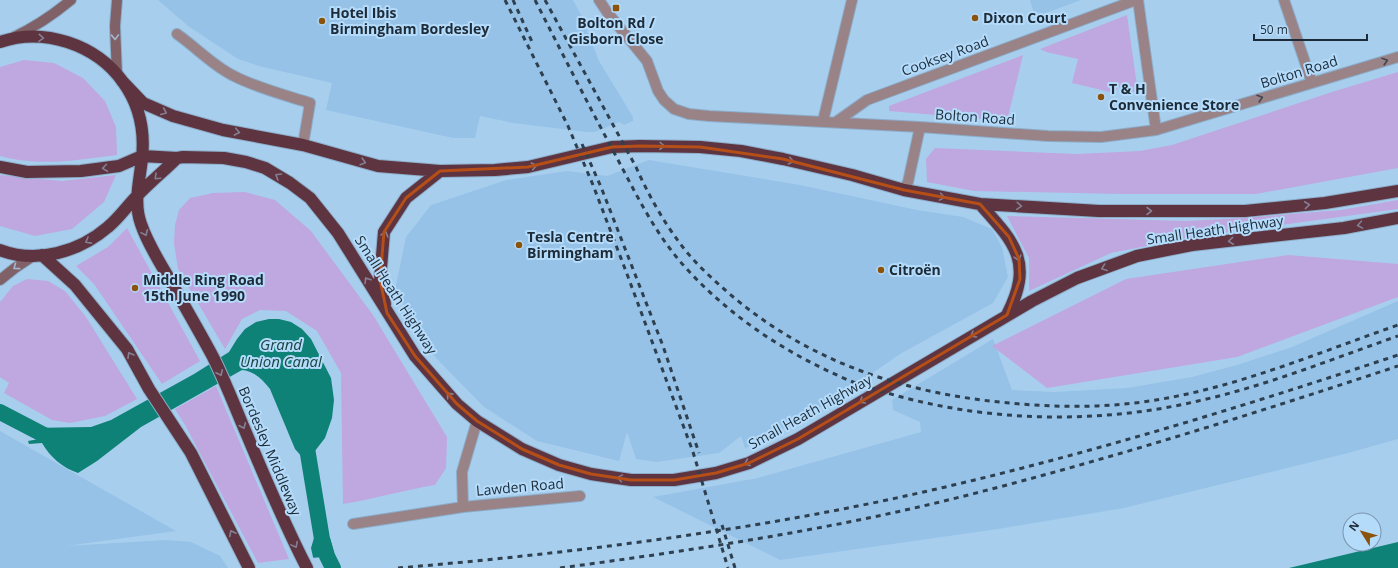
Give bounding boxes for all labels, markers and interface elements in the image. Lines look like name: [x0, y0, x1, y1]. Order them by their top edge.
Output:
place label: Hotel Ibis Birmingham Bordesley: [330, 3, 489, 38]
marker: Bolton Rd / Gisborn Close: [611, 3, 621, 13]
place label: Dixon Court: [983, 8, 1066, 27]
place label: Bolton Rd / Gisborn Close: [568, 13, 664, 48]
marker: Dixon Court: [970, 13, 980, 23]
marker: Hotel Ibis Birmingham Bordesley: [317, 16, 327, 26]
scale bar: [1254, 16, 1367, 42]
text: 50 m: [1260, 21, 1288, 38]
street label: Cooksey Road: [899, 31, 991, 80]
one-way arrow: [38, 33, 44, 42]
one-way arrow: [111, 34, 120, 40]
street label: Bolton Road: [1258, 51, 1340, 92]
one-way arrow: [1381, 57, 1388, 66]
place label: T & H Convenience Store: [1109, 79, 1239, 114]
marker: T & H Convenience Store: [1096, 92, 1106, 102]
one-way arrow: [1257, 94, 1264, 103]
street label: Bolton Road: [934, 104, 1016, 129]
one-way arrow: [159, 107, 167, 115]
one-way arrow: [233, 128, 240, 136]
one-way arrow: [659, 142, 665, 151]
one-way arrow: [788, 156, 794, 164]
one-way arrow: [359, 157, 366, 166]
one-way arrow: [102, 163, 108, 172]
one-way arrow: [531, 163, 537, 171]
one-way arrow: [154, 172, 162, 180]
one-way arrow: [275, 173, 282, 180]
one-way arrow: [939, 192, 945, 201]
one-way arrow: [1304, 201, 1310, 210]
one-way arrow: [1016, 202, 1022, 211]
one-way arrow: [1146, 207, 1152, 215]
street label: Small Heath Highway: [1145, 210, 1286, 249]
one-way arrow: [1356, 220, 1363, 229]
place label: Tesla Centre Birmingham: [527, 227, 614, 262]
one-way arrow: [140, 229, 148, 236]
one-way arrow: [380, 230, 389, 237]
street label: Small Heath Highway: [351, 232, 442, 359]
one-way arrow: [85, 236, 93, 243]
one-way arrow: [1228, 236, 1234, 245]
marker: Tesla Centre Birmingham: [514, 240, 524, 250]
one-way arrow: [1013, 255, 1022, 262]
place label: Citroën: [889, 260, 941, 279]
one-way arrow: [14, 262, 21, 269]
one-way arrow: [1101, 263, 1108, 272]
marker: Citroën: [876, 265, 886, 275]
place label: Middle Ring Road 15th June 1990: [143, 270, 264, 305]
one-way arrow: [364, 277, 372, 284]
marker: Middle Ring Road 15th June 1990: [130, 283, 140, 293]
one-way arrow: [970, 330, 977, 337]
water label: Grand Union Canal: [240, 334, 323, 371]
one-way arrow: [127, 352, 135, 359]
one-way arrow: [215, 369, 223, 377]
street label: Small Heath Highway: [745, 369, 876, 453]
street label: Bordesley Middleway: [235, 383, 307, 519]
one-way arrow: [446, 392, 454, 400]
one-way arrow: [859, 397, 866, 404]
one-way arrow: [238, 421, 246, 429]
one-way arrow: [744, 458, 751, 466]
street label: Lawden Road: [475, 473, 565, 500]
one-way arrow: [617, 474, 623, 483]
north arrow: [1342, 512, 1382, 552]
text: N: [1345, 518, 1362, 534]
one-way arrow: [229, 530, 236, 538]
one-way arrow: [290, 541, 298, 548]

